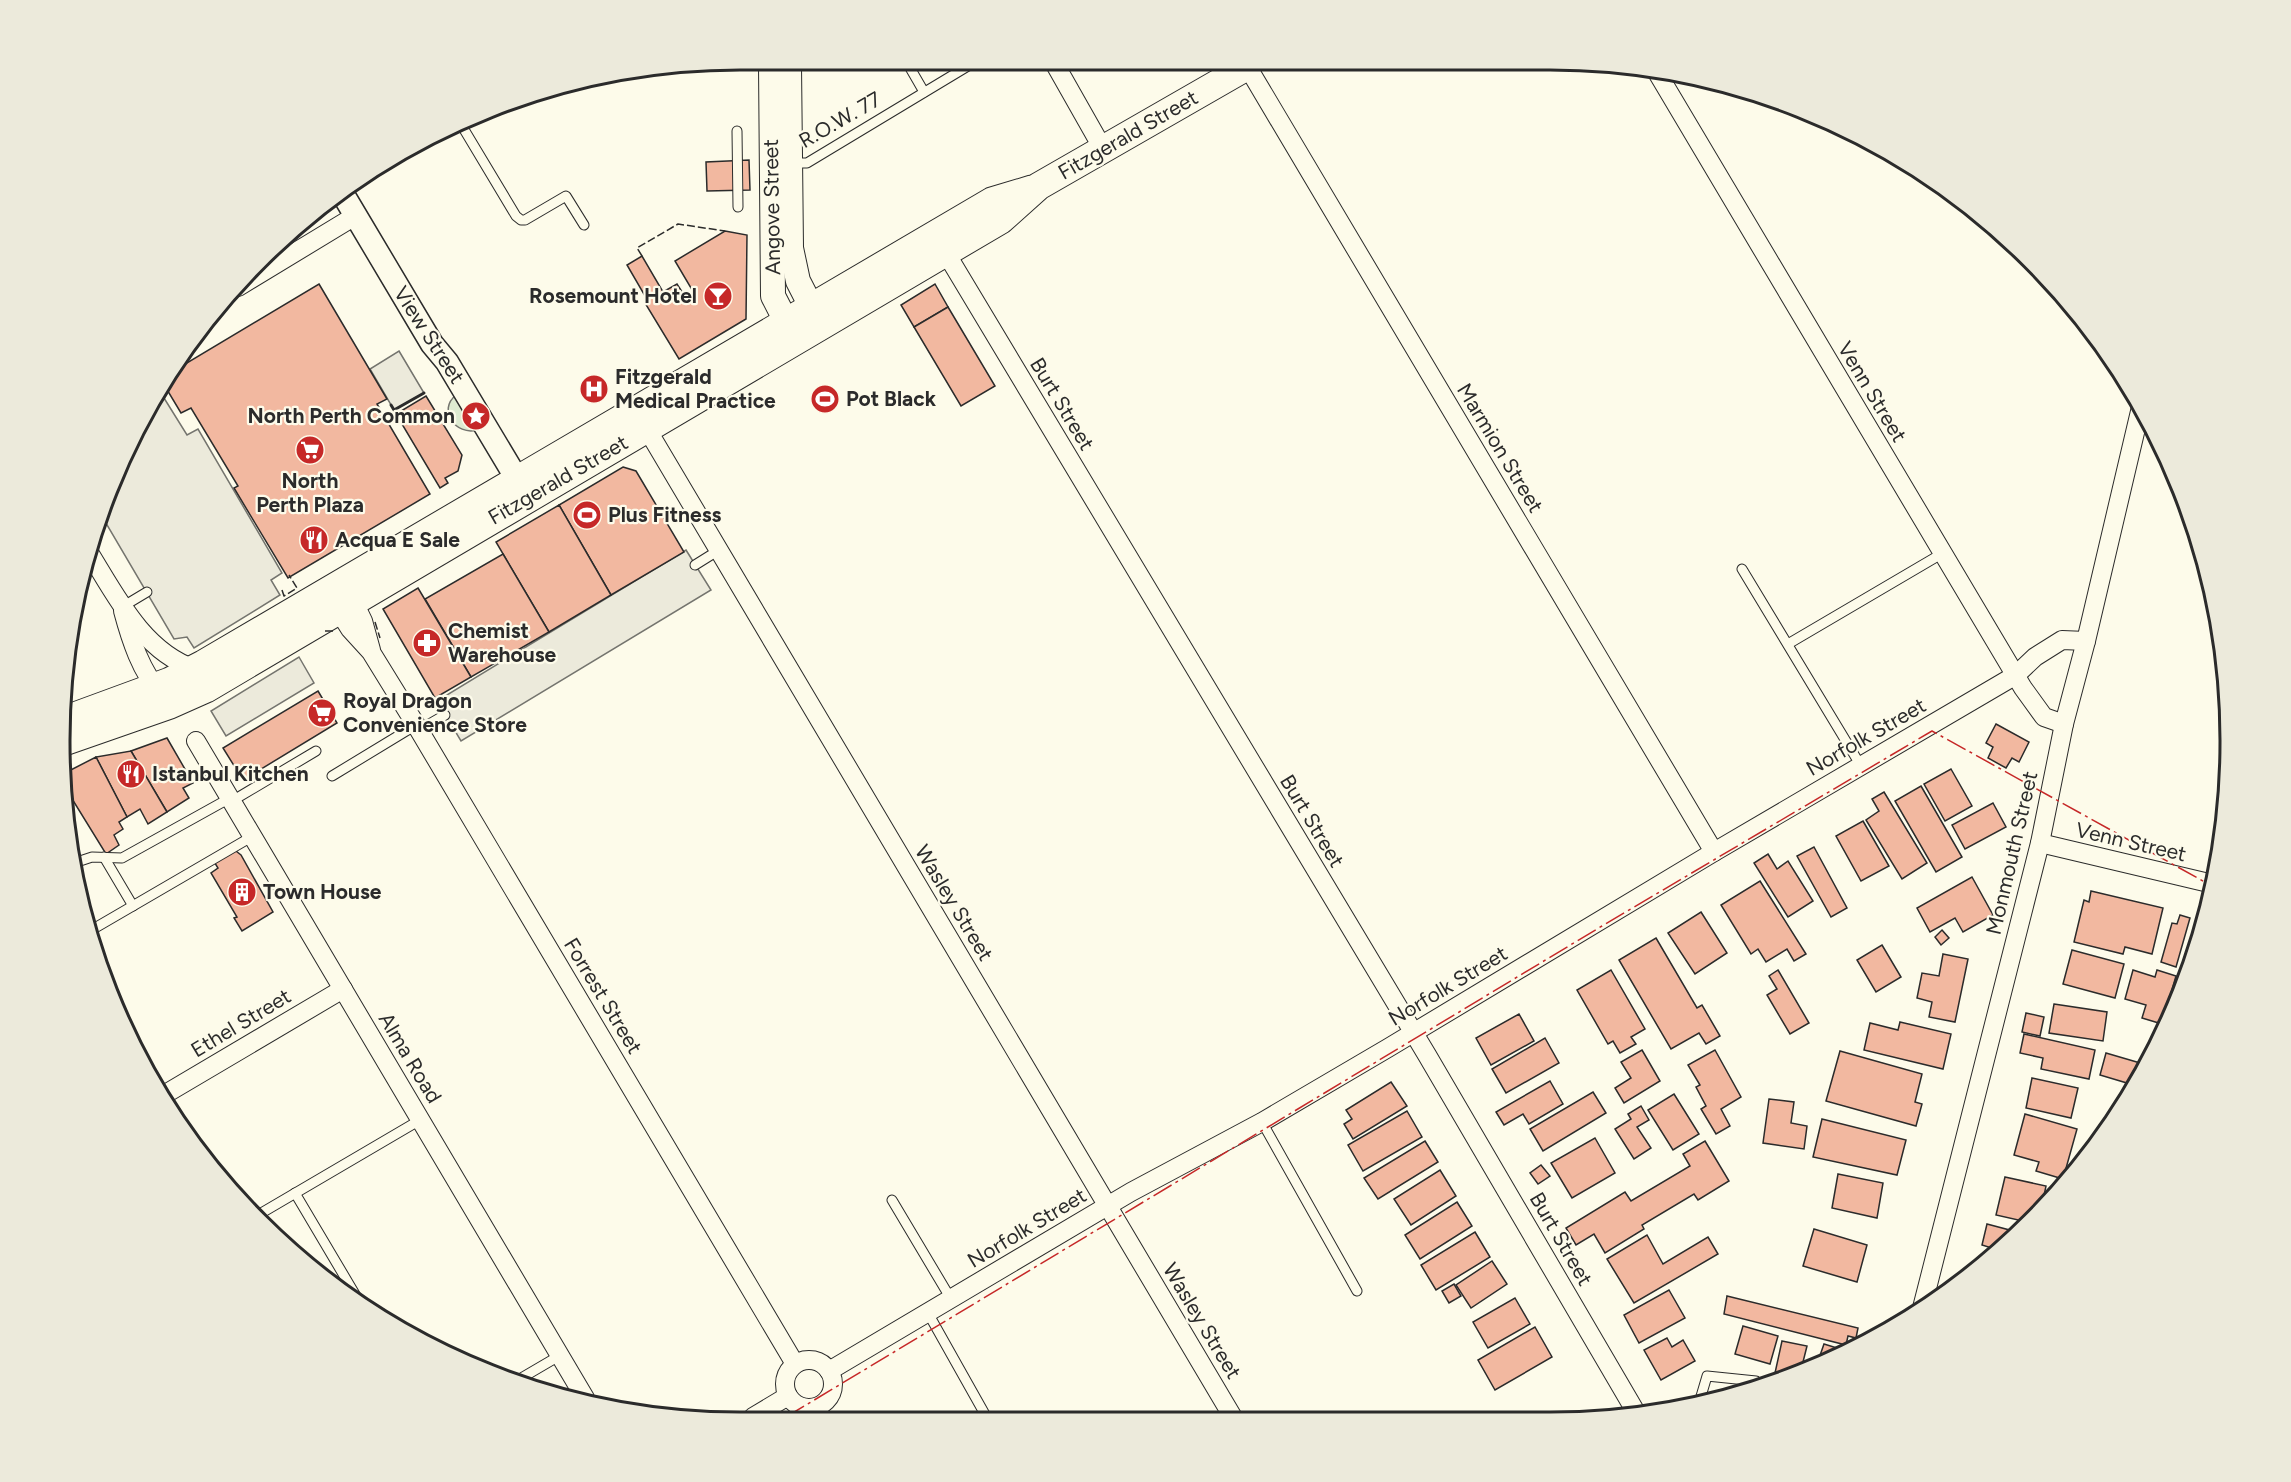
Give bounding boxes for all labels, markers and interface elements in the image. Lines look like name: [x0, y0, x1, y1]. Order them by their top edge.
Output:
street label: Fitzgerald Street: [1053, 84, 1202, 185]
street label: R.O.W. 77: [794, 86, 885, 153]
street label: Angove Street: [758, 139, 785, 275]
bar icon: Rosemount Hotel: [702, 280, 734, 312]
street label: View Street: [389, 281, 470, 388]
place label: Rosemount Hotel: [529, 283, 697, 308]
street label: Venn Street: [1833, 337, 1912, 446]
street label: Burt Street: [1025, 353, 1100, 455]
place label: Fitzgerald Medical Practice: [615, 364, 776, 413]
hospital icon: Fitzgerald Medical Practice: [578, 373, 610, 405]
street label: Marmion Street: [1452, 379, 1549, 517]
sports icon: Pot Black: [809, 383, 841, 415]
place label: Pot Black: [846, 386, 937, 411]
place icon: North Perth Common: [460, 400, 492, 432]
place label: North Perth Common: [248, 403, 455, 428]
street label: Fitzgerald Street: [483, 429, 632, 530]
supermarket icon: North Perth Plaza: [294, 434, 326, 466]
place label: North Perth Plaza: [256, 468, 364, 517]
sports icon: Plus Fitness: [571, 499, 603, 531]
place label: Plus Fitness: [608, 502, 721, 527]
restaurant icon: Acqua E Sale: [298, 524, 330, 556]
place label: Acqua E Sale: [335, 527, 460, 552]
place label: Chemist Warehouse: [448, 618, 556, 667]
pharmacy icon: Chemist Warehouse: [411, 627, 443, 659]
place label: Royal Dragon Convenience Store: [343, 688, 527, 737]
street label: Norfolk Street: [1801, 692, 1930, 781]
supermarket icon: Royal Dragon Convenience Store: [306, 697, 338, 729]
restaurant icon: Istanbul Kitchen: [115, 758, 147, 790]
place label: Istanbul Kitchen: [152, 761, 309, 786]
street label: Monmouth Street: [1981, 769, 2042, 937]
street label: Burt Street: [1275, 770, 1350, 872]
street label: Venn Street: [2073, 817, 2189, 866]
street label: Wasley Street: [910, 840, 999, 965]
building icon: Town House: [226, 876, 258, 908]
place label: Town House: [263, 879, 382, 904]
street label: Forrest Street: [559, 933, 648, 1058]
street label: Norfolk Street: [1384, 940, 1512, 1031]
street label: Ethel Street: [186, 983, 295, 1062]
street label: Alma Road: [374, 1008, 447, 1107]
street label: Norfolk Street: [963, 1182, 1091, 1273]
street label: Burt Street: [1525, 1188, 1598, 1290]
street label: Wasley Street: [1158, 1258, 1247, 1383]

